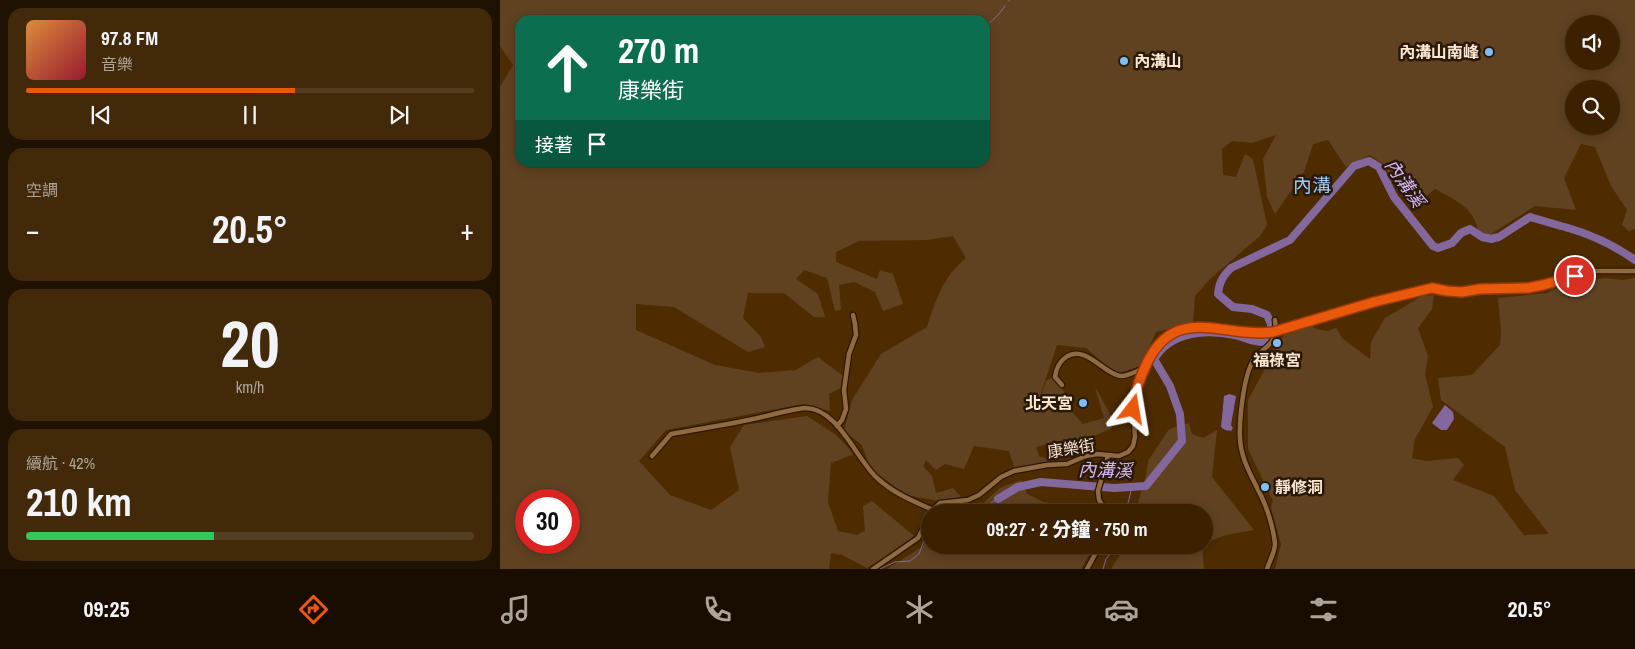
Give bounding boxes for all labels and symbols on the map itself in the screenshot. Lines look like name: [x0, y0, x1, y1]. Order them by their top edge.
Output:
place label: 內溝山南峰: [1399, 41, 1479, 63]
marker: 內溝山南峰: [1483, 46, 1495, 58]
place label: 內溝山: [1134, 50, 1182, 72]
marker: 內溝山: [1118, 55, 1130, 67]
water label: 內溝溪: [1379, 154, 1432, 215]
district label: 內溝: [1293, 172, 1331, 198]
pin: [1554, 255, 1596, 297]
marker: 福祿宮: [1271, 337, 1283, 349]
place label: 福祿宮: [1253, 349, 1301, 371]
position arrow: [1106, 382, 1158, 434]
place label: 北天宮: [1025, 392, 1073, 414]
marker: 北天宮: [1077, 397, 1089, 409]
street label: 康樂街: [1046, 433, 1096, 463]
water label: 內溝溪: [1078, 457, 1135, 483]
place label: 靜修洞: [1275, 476, 1323, 498]
marker: 靜修洞: [1259, 481, 1271, 493]
speed limit sign: 30: [515, 489, 580, 554]

